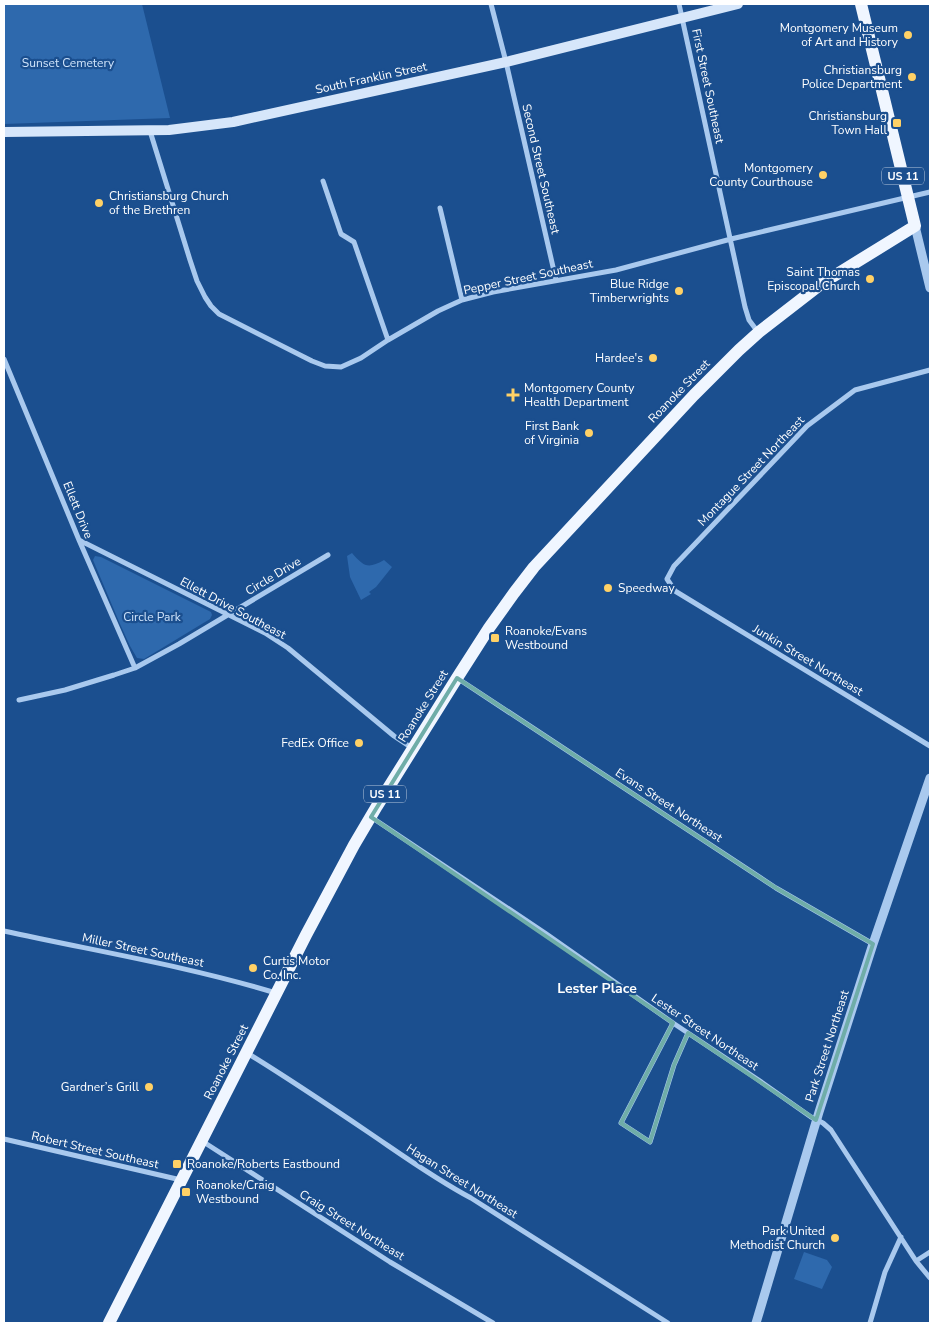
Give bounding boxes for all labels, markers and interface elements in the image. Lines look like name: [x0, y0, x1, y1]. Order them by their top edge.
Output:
place label: Montgomery Museum of Art and History: [780, 20, 899, 50]
street label: First Street Southeast: [688, 27, 728, 146]
marker: Montgomery Museum of Art and History: [902, 29, 914, 41]
park label: Sunset Cemetery: [22, 55, 115, 71]
street label: South Franklin Street: [314, 58, 429, 98]
place label: Christiansburg Police Department: [802, 62, 903, 92]
marker: Christiansburg Police Department: [906, 71, 918, 83]
street label: Second Street Southeast: [518, 102, 564, 236]
place label: Christiansburg Town Hall: [808, 108, 887, 138]
marker: Christiansburg Town Hall: [891, 117, 903, 129]
place label: Montgomery County Courthouse: [709, 160, 814, 190]
road number: US 11: [882, 168, 924, 185]
marker: Montgomery County Courthouse: [817, 169, 829, 181]
place label: Christiansburg Church of the Brethren: [109, 188, 229, 218]
marker: Christiansburg Church of the Brethren: [93, 197, 105, 209]
street label: Pepper Street Southeast: [462, 255, 595, 299]
place label: Saint Thomas Episcopal Church: [767, 264, 860, 294]
marker: Saint Thomas Episcopal Church: [864, 273, 876, 285]
place label: Blue Ridge Timberwrights: [590, 276, 669, 306]
marker: Blue Ridge Timberwrights: [673, 285, 685, 297]
place label: Hardee's: [595, 350, 643, 366]
marker: Hardee's: [647, 352, 659, 364]
street label: Roanoke Street: [645, 355, 714, 426]
place label: Montgomery County Health Department: [524, 380, 635, 410]
marker: Montgomery County Health Department: [506, 388, 520, 402]
street label: Montague Street Northeast: [694, 412, 808, 530]
place label: First Bank of Virginia: [524, 418, 580, 448]
marker: First Bank of Virginia: [583, 427, 595, 439]
street label: Ellett Drive: [59, 479, 97, 541]
street label: Circle Drive: [242, 553, 304, 599]
street label: Ellett Drive Southeast: [177, 573, 289, 643]
place label: Speedway: [618, 580, 675, 596]
marker: Speedway: [602, 582, 614, 594]
park label: Circle Park: [123, 609, 182, 625]
street label: Junkin Street Northeast: [749, 620, 867, 700]
place label: Roanoke/Evans Westbound: [505, 623, 587, 653]
marker: Roanoke/Evans Westbound: [489, 632, 501, 644]
street label: Roanoke Street: [394, 666, 452, 745]
place label: FedEx Office: [281, 735, 349, 751]
marker: FedEx Office: [353, 737, 365, 749]
street label: Evans Street Northeast: [612, 764, 726, 846]
road number: US 11: [364, 786, 406, 802]
street label: Miller Street Southeast: [81, 929, 206, 971]
place label: Curtis Motor Co. Inc.: [263, 953, 331, 983]
marker: Curtis Motor Co. Inc.: [247, 962, 259, 974]
district label: Lester Place: [557, 979, 637, 998]
street label: Park Street Northeast: [801, 987, 853, 1104]
street label: Lester Street Northeast: [648, 990, 762, 1074]
street label: Roanoke Street: [200, 1021, 252, 1102]
place label: Gardner’s Grill: [61, 1079, 139, 1095]
marker: Gardner’s Grill: [143, 1081, 155, 1093]
street label: Robert Street Southeast: [30, 1128, 161, 1173]
street label: Hagan Street Northeast: [403, 1140, 521, 1222]
place label: Roanoke/Roberts Eastbound: [187, 1156, 340, 1172]
marker: Roanoke/Roberts Eastbound: [171, 1158, 183, 1170]
place label: Roanoke/Craig Westbound: [196, 1177, 274, 1207]
marker: Roanoke/Craig Westbound: [180, 1186, 192, 1198]
street label: Craig Street Northeast: [296, 1186, 408, 1264]
place label: Park United Methodist Church: [730, 1223, 825, 1253]
marker: Park United Methodist Church: [829, 1232, 841, 1244]

